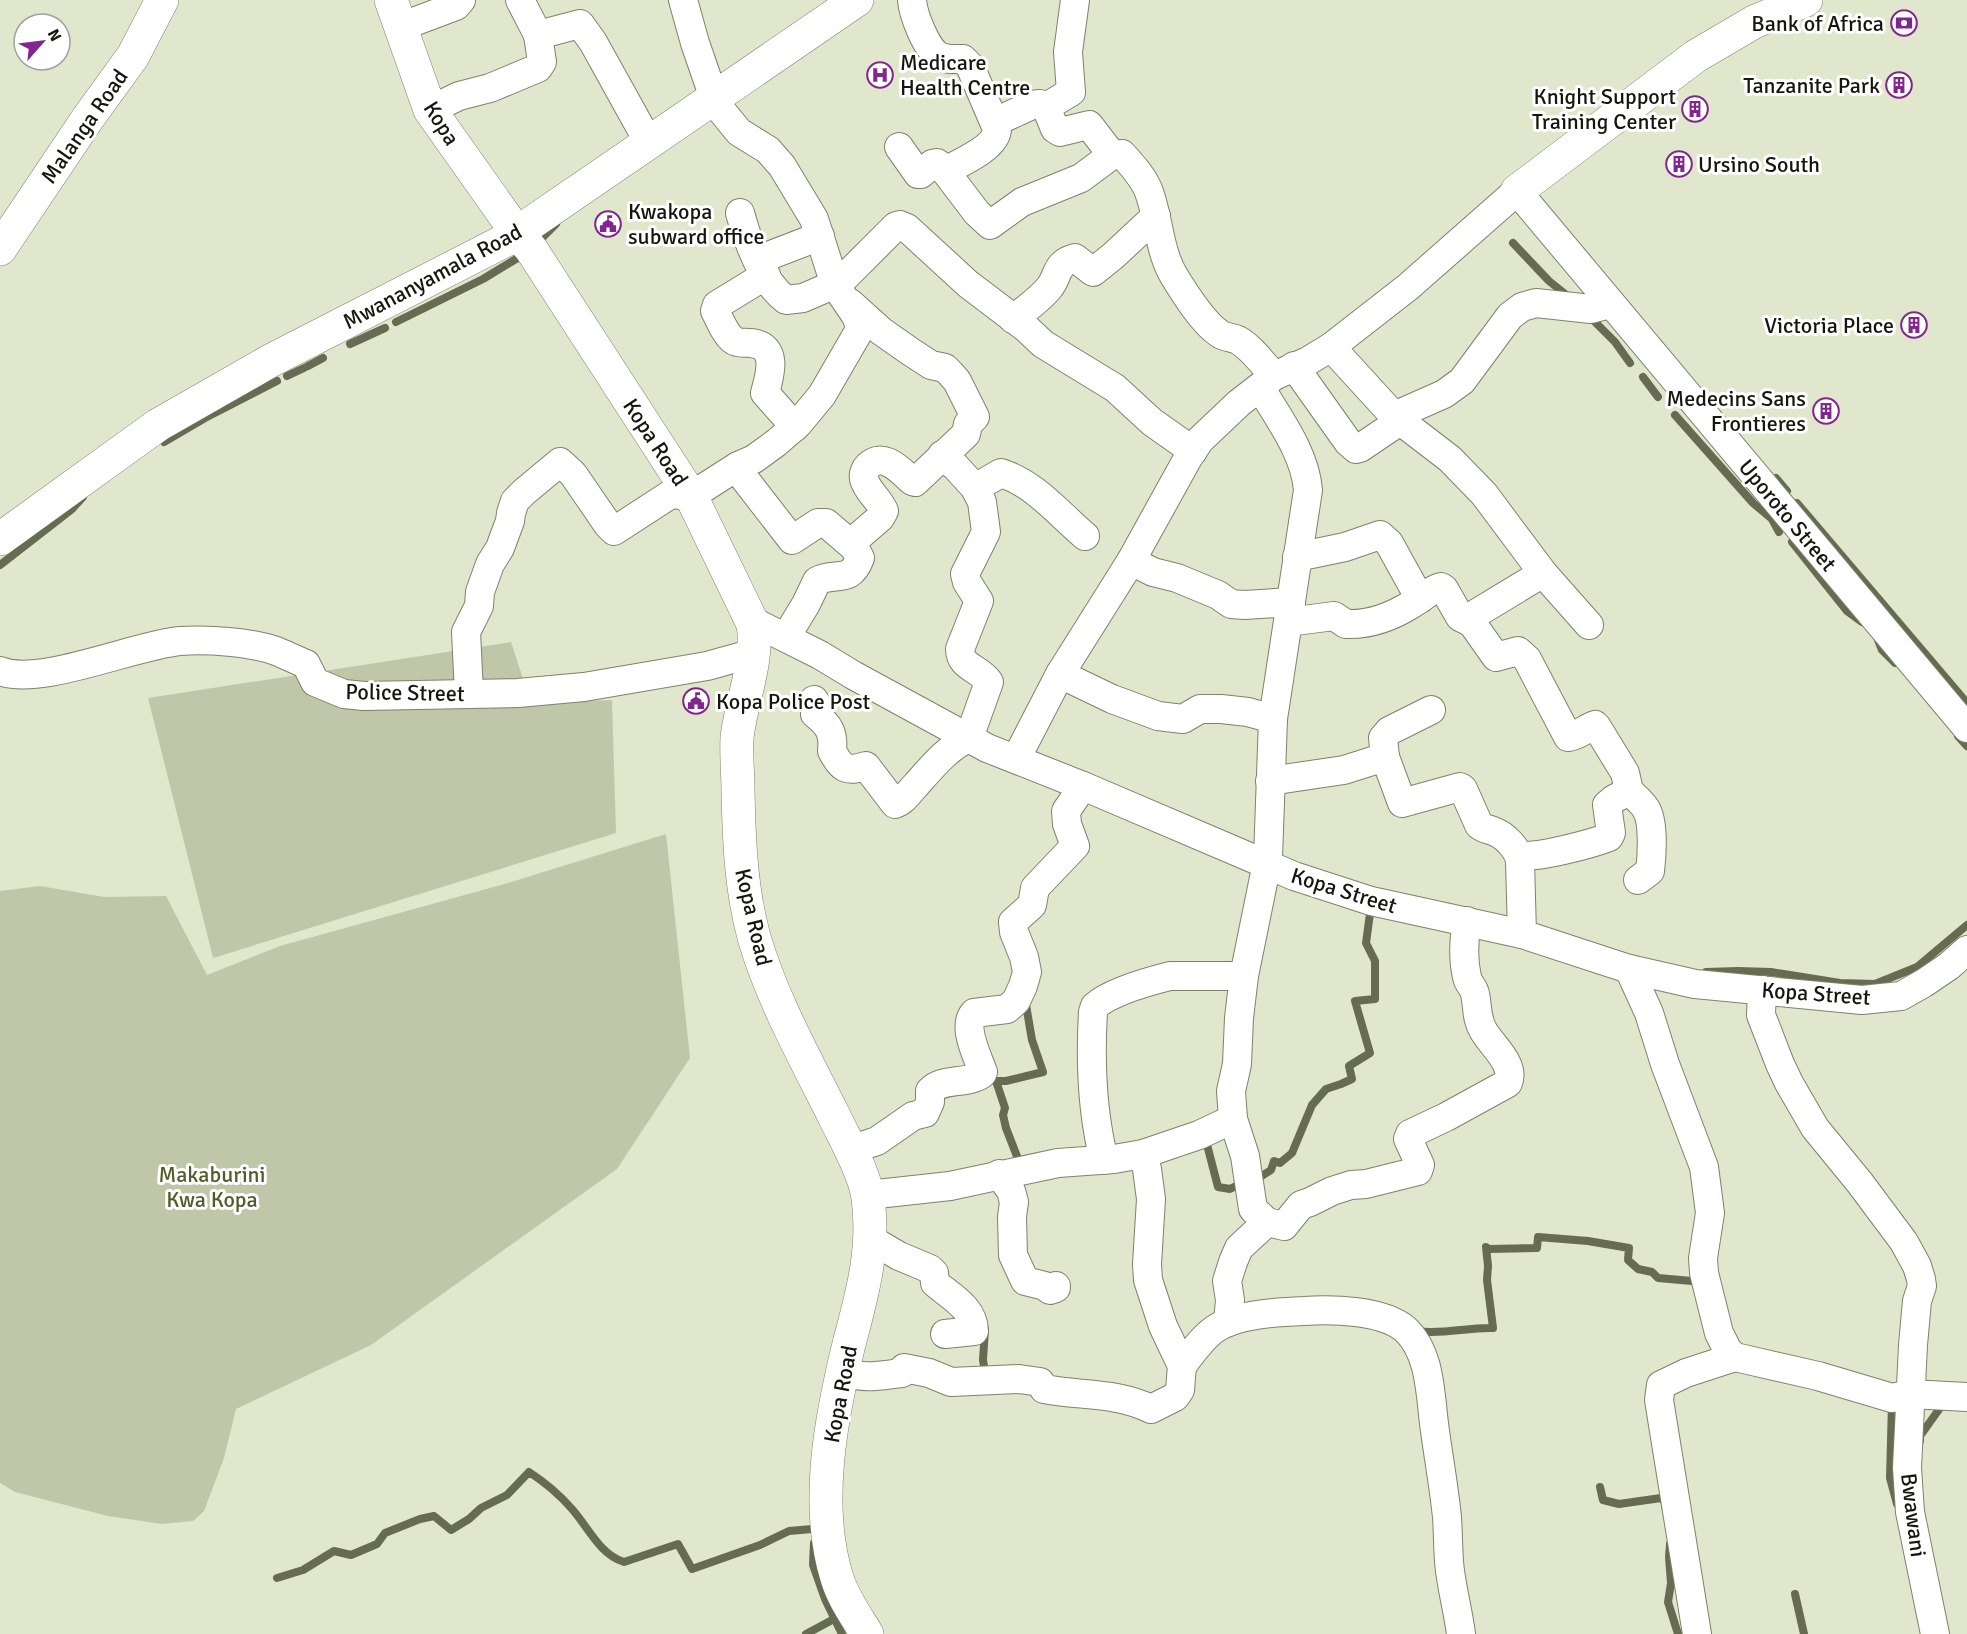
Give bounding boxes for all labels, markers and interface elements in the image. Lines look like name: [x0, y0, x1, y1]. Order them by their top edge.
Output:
bank icon: Bank of Africa: [1889, 8, 1919, 38]
place label: Bank of Africa: [1751, 10, 1884, 37]
north arrow: [12, 12, 72, 72]
text: N: [43, 26, 66, 45]
place label: Medicare Health Centre: [900, 49, 1030, 101]
hospital icon: Medicare Health Centre: [865, 60, 895, 90]
street label: Malanga Road: [35, 64, 134, 189]
building icon: Tanzanite Park: [1884, 70, 1914, 100]
place label: Tanzanite Park: [1743, 72, 1880, 99]
place label: Knight Support Training Center: [1532, 83, 1676, 135]
building icon: Knight Support Training Center: [1680, 94, 1710, 124]
street label: Kopa: [418, 96, 465, 150]
building icon: Ursino South: [1664, 149, 1694, 179]
place label: Ursino South: [1698, 151, 1820, 178]
place label: Kwakopa subward office: [628, 198, 765, 250]
public building icon: Kwakopa subward office: [593, 209, 623, 239]
street label: Mwananyamala Road: [338, 218, 526, 335]
building icon: Victoria Place: [1899, 310, 1929, 340]
place label: Victoria Place: [1764, 312, 1894, 339]
place label: Medecins Sans Frontieres: [1667, 385, 1806, 437]
street label: Kopa Road: [617, 393, 694, 491]
building icon: Medecins Sans Frontieres: [1811, 396, 1841, 426]
street label: Uporoto Street: [1733, 454, 1842, 577]
street label: Police Street: [345, 678, 465, 707]
public building icon: Kopa Police Post: [681, 686, 711, 716]
place label: Kopa Police Post: [716, 688, 871, 715]
street label: Kopa Street: [1288, 862, 1400, 919]
street label: Kopa Road: [729, 866, 778, 968]
street label: Kopa Street: [1761, 976, 1872, 1011]
park label: Makaburini Kwa Kopa: [158, 1161, 266, 1213]
street label: Kopa Road: [818, 1343, 863, 1445]
street label: Bwawani: [1895, 1471, 1932, 1559]

